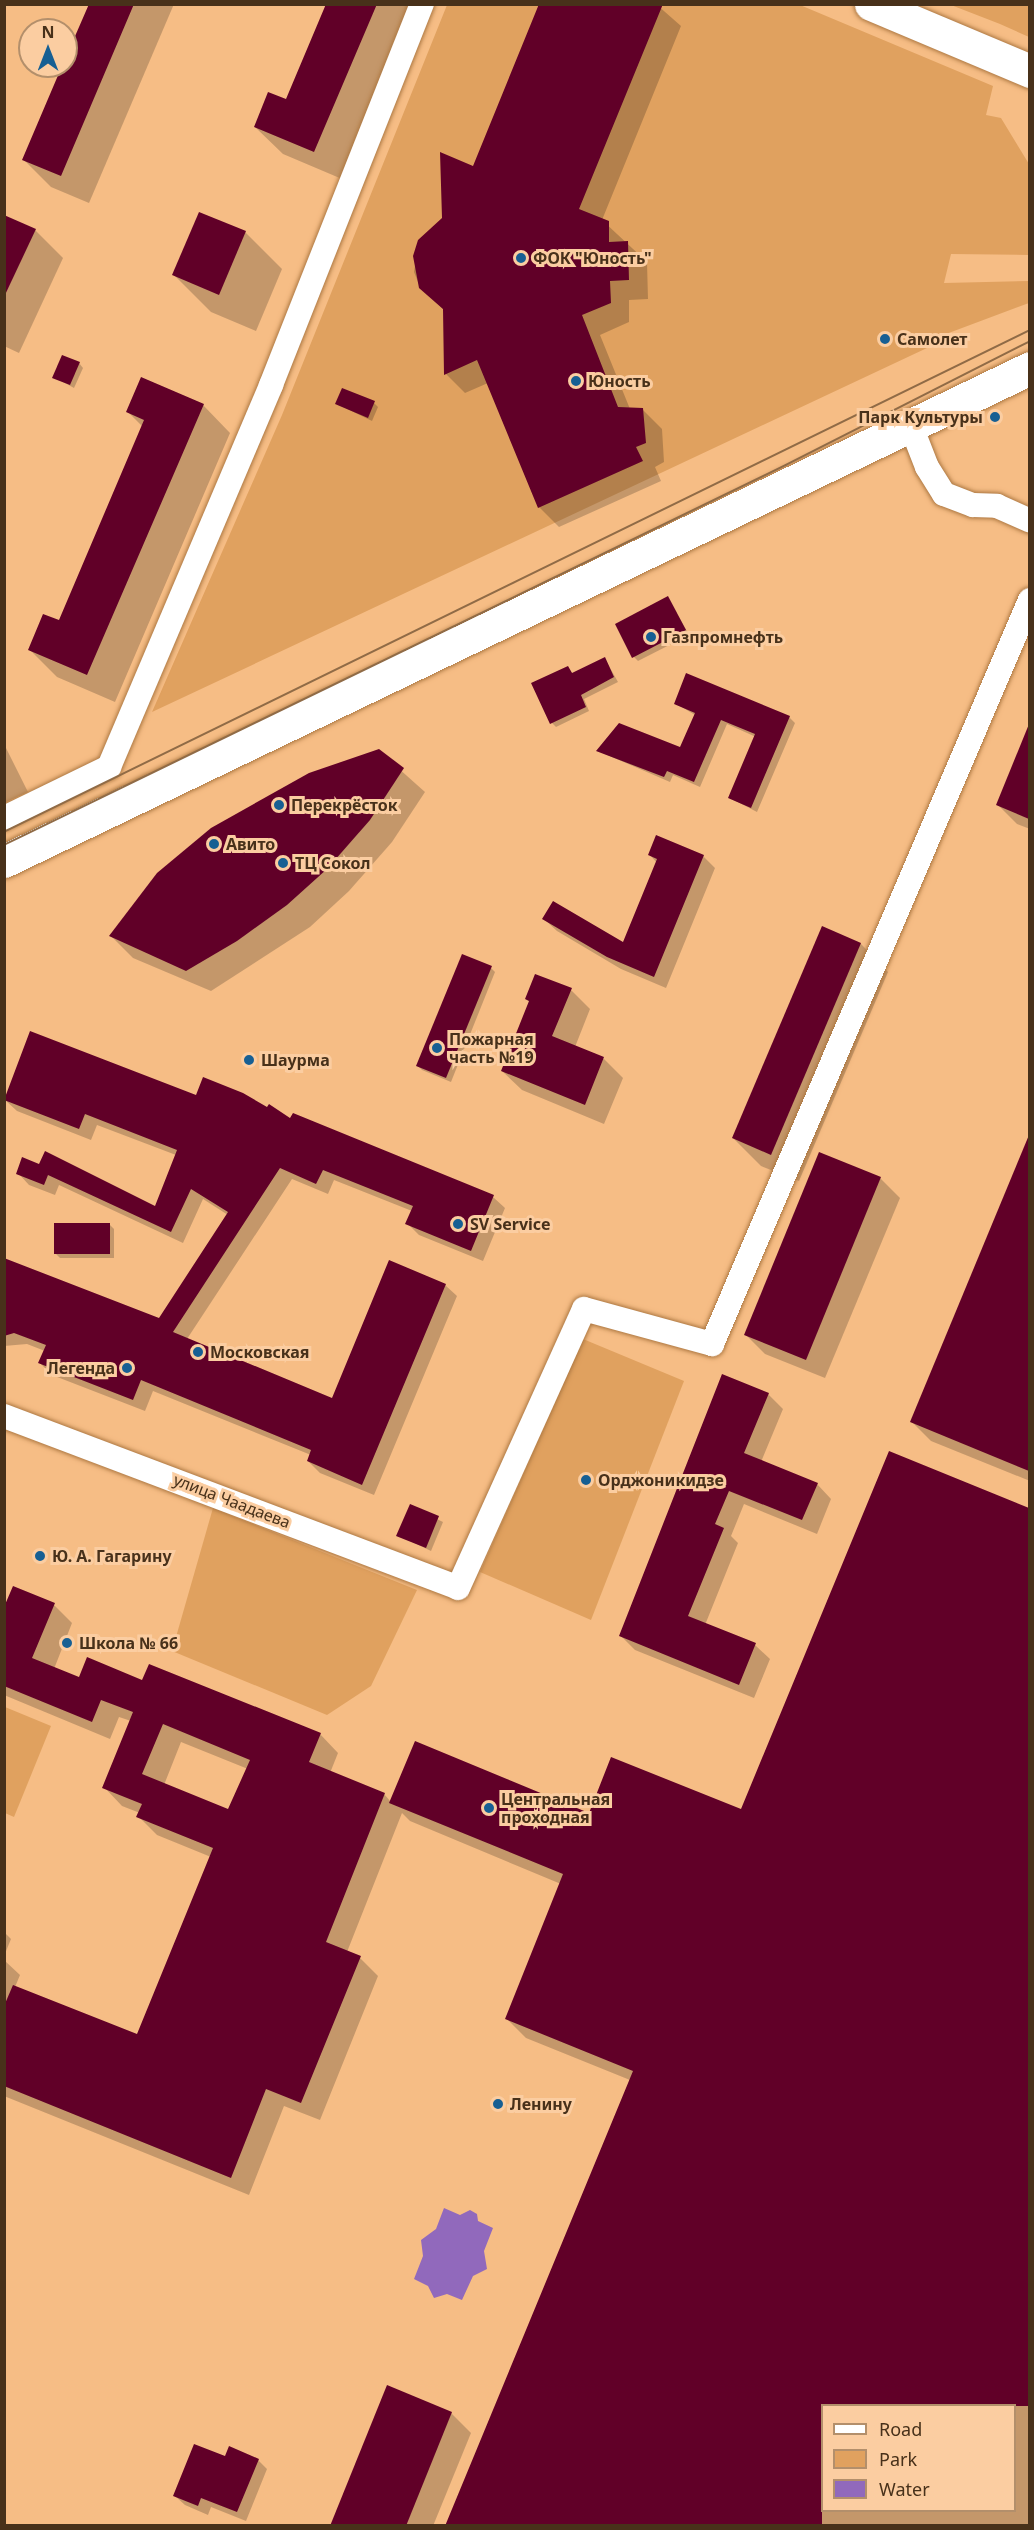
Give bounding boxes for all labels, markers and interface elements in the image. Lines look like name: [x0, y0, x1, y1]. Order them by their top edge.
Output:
north arrow: [18, 18, 78, 78]
text: N: [41, 21, 55, 43]
place label: ФОК "Юность": [533, 248, 652, 268]
marker: ФОК "Юность": [514, 251, 528, 265]
place label: Самолет: [897, 329, 967, 349]
marker: Самолет: [878, 332, 892, 346]
place label: Юность: [588, 371, 651, 391]
marker: Юность: [569, 374, 583, 388]
place label: Парк Культуры: [858, 407, 983, 427]
marker: Парк Культуры: [988, 410, 1002, 424]
place label: Газпромнефть: [663, 627, 783, 647]
marker: Газпромнефть: [644, 630, 658, 644]
place label: Перекрёсток: [291, 795, 397, 815]
marker: Перекрёсток: [272, 798, 286, 812]
place label: Авито: [226, 834, 275, 854]
marker: Авито: [207, 837, 221, 851]
place label: ТЦ Сокол: [295, 853, 371, 873]
marker: ТЦ Сокол: [276, 856, 290, 870]
place label: Пожарная часть №19: [449, 1029, 534, 1067]
marker: Пожарная часть №19: [430, 1041, 444, 1055]
place label: Шаурма: [261, 1050, 330, 1070]
marker: Шаурма: [242, 1053, 256, 1067]
place label: SV Service: [470, 1214, 551, 1234]
marker: SV Service: [451, 1217, 465, 1231]
place label: Московская: [210, 1342, 310, 1362]
marker: Московская: [191, 1345, 205, 1359]
place label: Легенда: [47, 1358, 115, 1378]
marker: Легенда: [120, 1361, 134, 1375]
street label: улица Чаадаева: [171, 1470, 293, 1532]
place label: Орджоникидзе: [598, 1470, 724, 1490]
marker: Орджоникидзе: [579, 1473, 593, 1487]
place label: Ю. А. Гагарину: [52, 1546, 172, 1566]
marker: Ю. А. Гагарину: [33, 1549, 47, 1563]
place label: Школа № 66: [79, 1633, 178, 1653]
marker: Школа № 66: [60, 1636, 74, 1650]
place label: Центральная проходная: [501, 1789, 610, 1827]
marker: Центральная проходная: [482, 1801, 496, 1815]
place label: Ленину: [510, 2094, 572, 2114]
marker: Ленину: [491, 2097, 505, 2111]
legend: [821, 2404, 1016, 2512]
text: Road: [879, 2417, 922, 2441]
text: Park: [879, 2447, 917, 2471]
text: Water: [879, 2477, 930, 2501]

